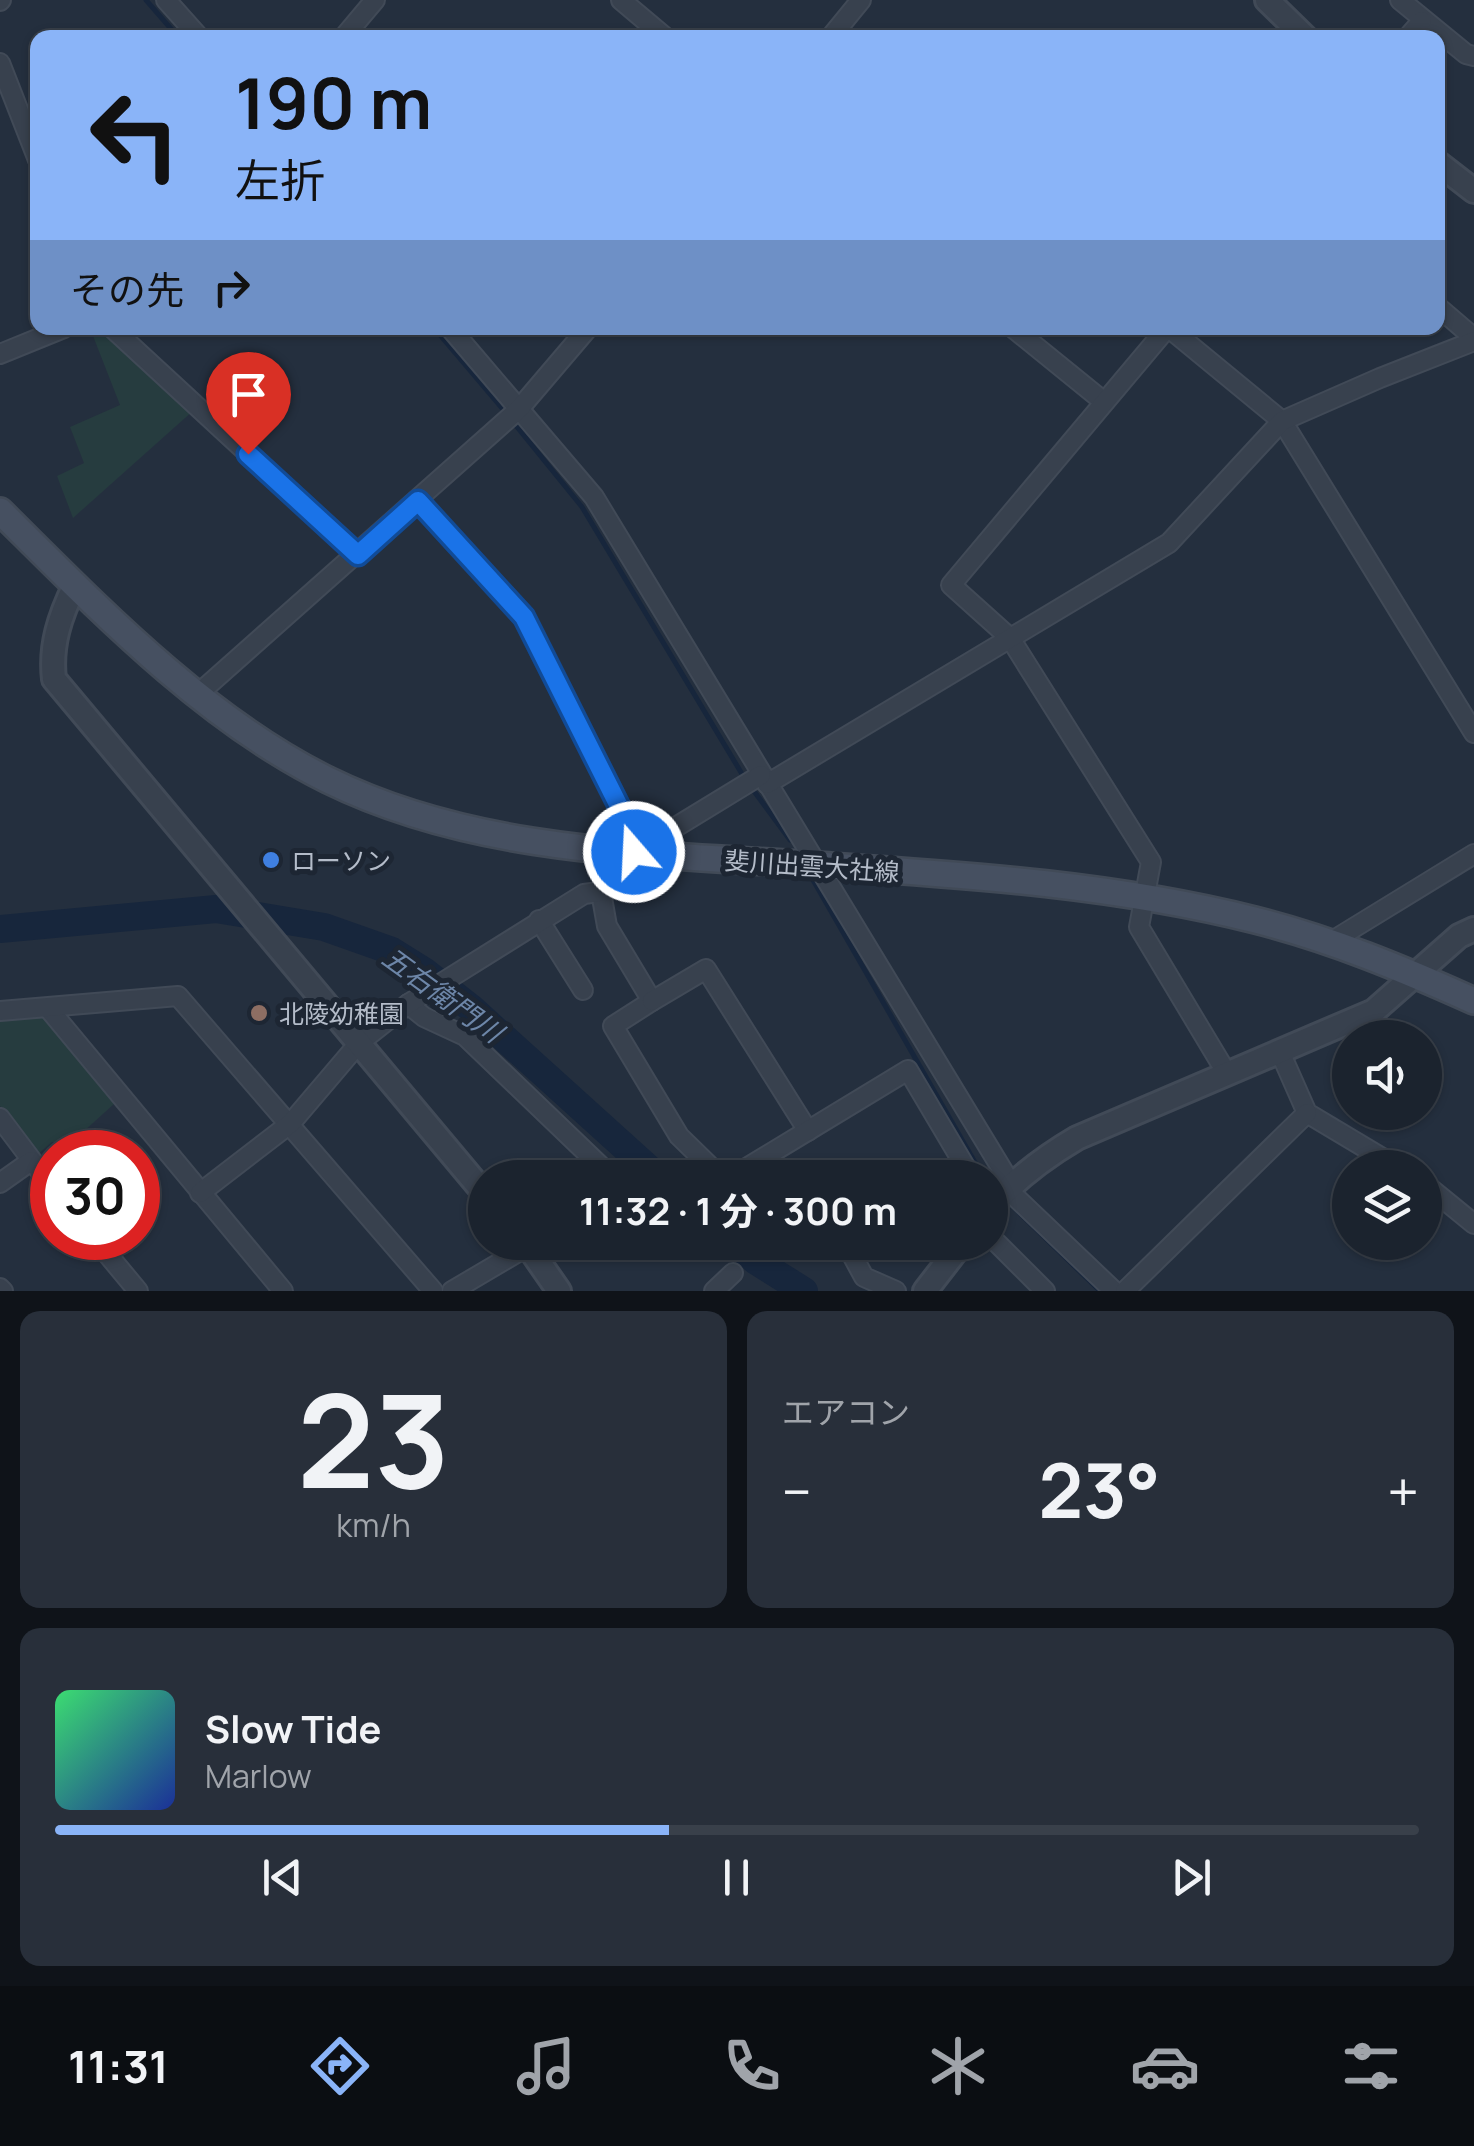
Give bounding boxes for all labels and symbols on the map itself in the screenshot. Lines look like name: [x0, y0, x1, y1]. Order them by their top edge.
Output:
pin: [206, 352, 291, 455]
position arrow: [582, 800, 686, 904]
street label: 斐川出雲大社線: [723, 842, 901, 890]
place label: ローソン: [291, 843, 391, 878]
marker: ローソン: [260, 849, 282, 871]
water label: 五右衛門川: [375, 937, 513, 1052]
place label: 北陵幼稚園: [279, 996, 404, 1031]
marker: 北陵幼稚園: [248, 1002, 270, 1024]
speed limit sign: 30: [30, 1130, 160, 1260]

